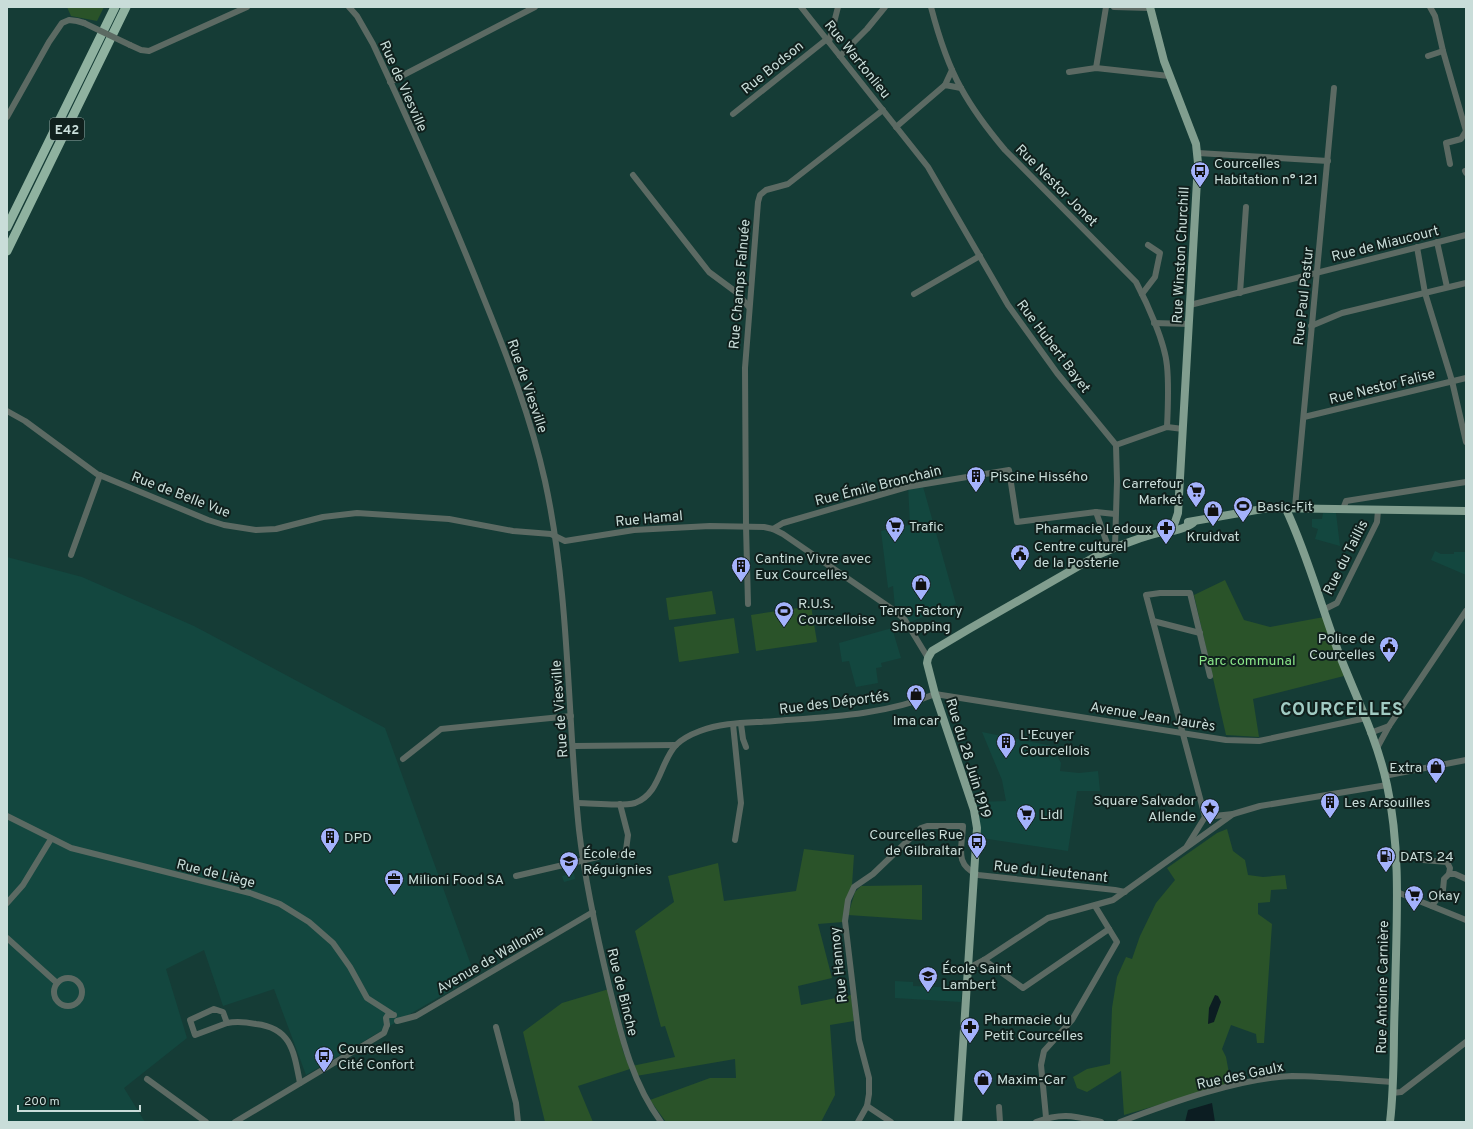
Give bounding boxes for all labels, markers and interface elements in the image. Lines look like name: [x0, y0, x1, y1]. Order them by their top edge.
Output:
street label: Rue Wartonlieu: [820, 17, 893, 102]
street label: Rue de Viesville: [375, 38, 430, 135]
street label: Rue Bodson: [738, 38, 807, 98]
road number: E42: [50, 118, 84, 140]
street label: Rue Nestor Jonet: [1011, 141, 1101, 231]
place label: Courcelles Habitation n° 121: [1214, 156, 1318, 189]
bus stop icon: Courcelles Habitation n° 121: [1189, 160, 1211, 188]
street label: Rue Winston Churchill: [1169, 186, 1194, 324]
street label: Rue Champs Falnuée: [726, 218, 755, 350]
street label: Rue de Miaucourt: [1330, 223, 1441, 266]
street label: Rue Paul Pastur: [1291, 245, 1318, 346]
street label: Rue Hubert Bayet: [1012, 297, 1093, 397]
street label: Rue de Viesville: [503, 337, 551, 436]
street label: Rue Nestor Falise: [1328, 366, 1437, 409]
street label: Rue Émile Bronchain: [813, 462, 943, 510]
building icon: Piscine Hissého: [965, 465, 987, 493]
street label: Rue de Belle Vue: [129, 469, 232, 522]
place label: Piscine Hissého: [990, 469, 1088, 486]
place label: Carrefour Market: [1122, 476, 1183, 509]
supermarket icon: Carrefour Market: [1185, 480, 1207, 508]
sports icon: Basic-Fit: [1232, 495, 1254, 523]
shop icon: Kruidvat: [1202, 499, 1224, 527]
place label: Basic-Fit: [1257, 499, 1313, 516]
street label: Rue Hamal: [615, 508, 684, 531]
supermarket icon: Trafic: [884, 515, 906, 543]
pharmacy icon: Pharmacie Ledoux: [1155, 517, 1177, 545]
street label: Rue du Taillis: [1320, 517, 1372, 598]
place label: Trafic: [909, 519, 944, 536]
place label: Pharmacie Ledoux: [1035, 521, 1152, 538]
place label: Kruidvat: [1186, 529, 1240, 546]
place label: Centre culturel de la Posterie: [1034, 539, 1127, 572]
public building icon: Centre culturel de la Posterie: [1009, 543, 1031, 571]
place label: Cantine Vivre avec Eux Courcelles: [755, 551, 871, 584]
building icon: Cantine Vivre avec Eux Courcelles: [730, 555, 752, 583]
shop icon: Terre Factory Shopping: [910, 573, 932, 601]
place label: R.U.S. Courcelloise: [798, 596, 875, 629]
sports icon: R.U.S. Courcelloise: [773, 600, 795, 628]
place label: Terre Factory Shopping: [880, 603, 962, 636]
place label: Police de Courcelles: [1309, 631, 1375, 664]
public building icon: Police de Courcelles: [1378, 635, 1400, 663]
park label: Parc communal: [1198, 653, 1296, 670]
street label: Rue de Viesville: [549, 659, 572, 758]
shop icon: Ima car: [905, 683, 927, 711]
street label: Rue des Déportés: [778, 688, 890, 719]
street label: Rue du 28 Juin 1919: [941, 696, 994, 821]
street label: Avenue Jean Jaurès: [1089, 699, 1217, 736]
district label: COURCELLES: [1280, 699, 1404, 722]
place label: Ima car: [893, 713, 940, 730]
place label: L'Ecuyer Courcellois: [1020, 727, 1090, 760]
building icon: L'Ecuyer Courcellois: [995, 731, 1017, 759]
shop icon: Extra: [1425, 756, 1447, 784]
place label: Extra: [1389, 760, 1422, 777]
building icon: Les Arsouilles: [1319, 791, 1341, 819]
place label: Square Salvador Allende: [1094, 793, 1197, 826]
place label: Les Arsouilles: [1344, 795, 1430, 812]
place icon: Square Salvador Allende: [1199, 797, 1221, 825]
supermarket icon: Lidl: [1015, 803, 1037, 831]
place label: Lidl: [1040, 807, 1063, 824]
building icon: DPD: [319, 826, 341, 854]
place label: Courcelles Rue de Gilbraltar: [869, 827, 964, 860]
place label: DPD: [344, 830, 372, 847]
bus stop icon: Courcelles Rue de Gilbraltar: [966, 831, 988, 859]
place label: École de Réguignies: [583, 845, 652, 879]
fuel station icon: DATS 24: [1375, 845, 1397, 873]
place label: DATS 24: [1400, 849, 1454, 866]
school or university icon: École de Réguignies: [558, 850, 580, 878]
street label: Rue de Liège: [174, 856, 257, 892]
street label: Rue du Lieutenant: [993, 858, 1109, 887]
office icon: Milioni Food SA: [383, 868, 405, 896]
place label: Milioni Food SA: [408, 872, 504, 889]
supermarket icon: Okay: [1403, 884, 1425, 912]
place label: Okay: [1428, 888, 1460, 905]
street label: Rue Antoine Carnière: [1374, 920, 1393, 1054]
street label: Avenue de Wallonie: [434, 923, 548, 998]
street label: Rue Hannoy: [827, 926, 852, 1004]
street label: Rue de Binche: [602, 947, 641, 1038]
place label: École Saint Lambert: [942, 960, 1012, 994]
school or university icon: École Saint Lambert: [917, 965, 939, 993]
place label: Pharmacie du Petit Courcelles: [984, 1012, 1083, 1045]
pharmacy icon: Pharmacie du Petit Courcelles: [959, 1016, 981, 1044]
place label: Courcelles Cité Confort: [338, 1041, 414, 1074]
bus stop icon: Courcelles Cité Confort: [313, 1045, 335, 1073]
street label: Rue des Gaulx: [1195, 1059, 1285, 1094]
shop icon: Maxim-Car: [972, 1068, 994, 1096]
place label: Maxim-Car: [997, 1072, 1066, 1089]
scale bar: [18, 1087, 140, 1113]
text: 200 m: [24, 1094, 60, 1110]

